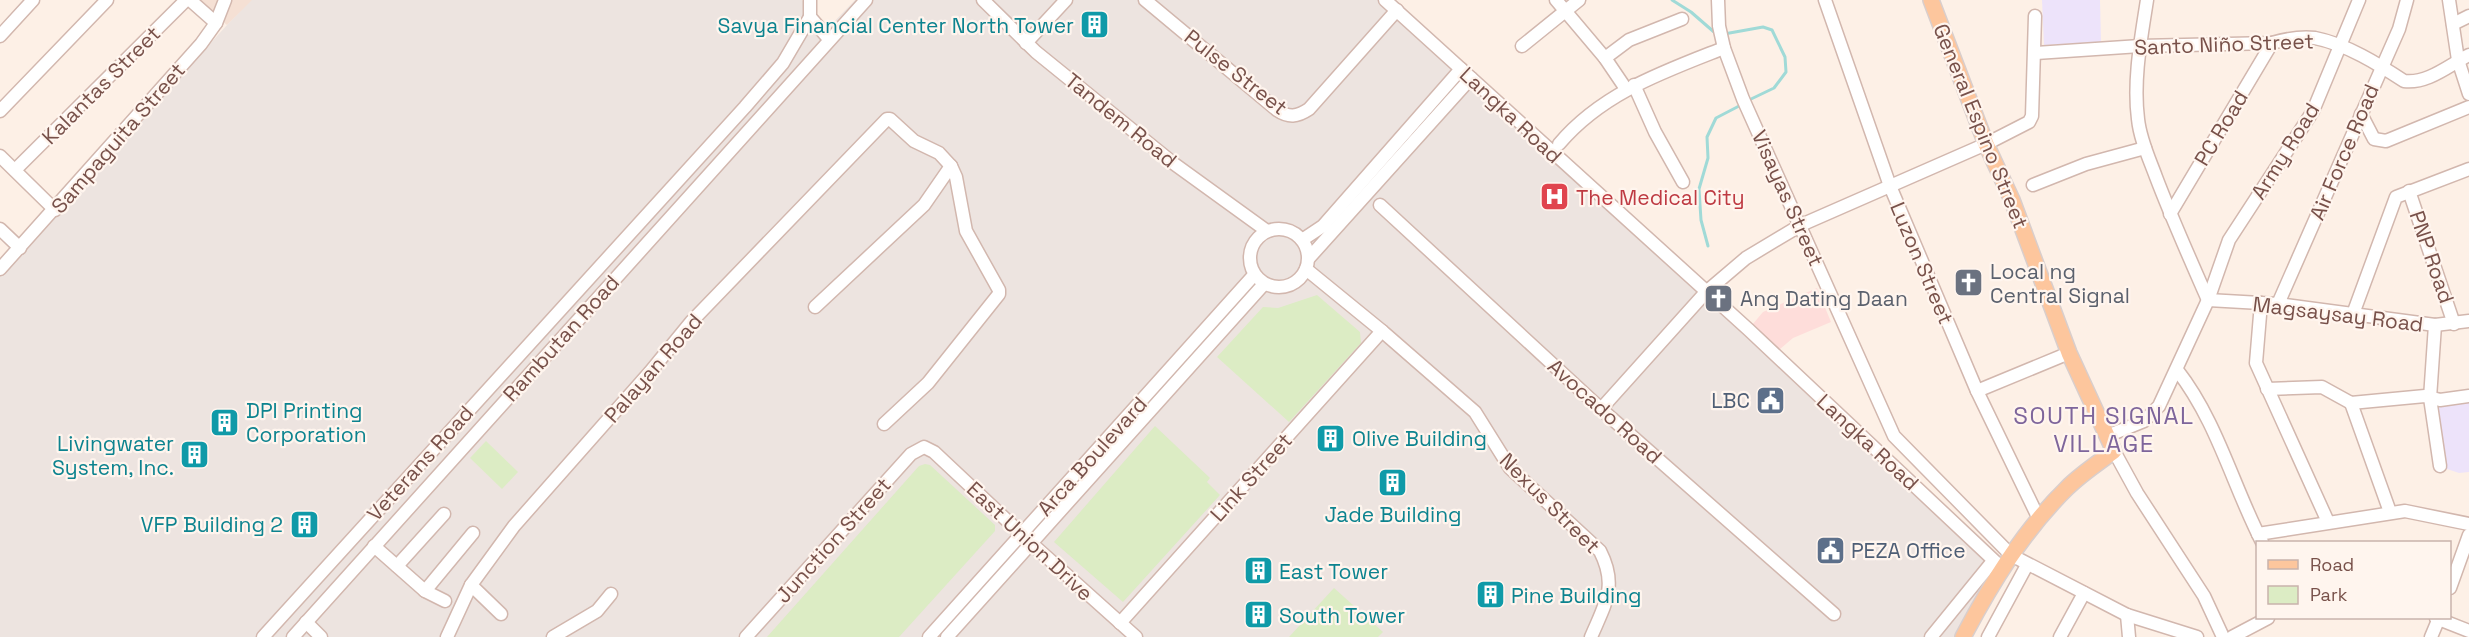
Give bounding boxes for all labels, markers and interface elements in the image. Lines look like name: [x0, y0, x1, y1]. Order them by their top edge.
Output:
building icon: Savya Financial Center North Tower: [1079, 9, 1111, 41]
place label: Savya Financial Center North Tower: [718, 12, 1074, 39]
street label: Kalantas Street: [36, 20, 166, 150]
street label: General Espino Street: [1928, 20, 2034, 232]
street label: Pulse Street: [1179, 23, 1293, 121]
street label: Santo Niño Street: [2134, 27, 2314, 61]
street label: Sampaguita Street: [45, 57, 191, 219]
street label: Langka Road: [1454, 61, 1568, 169]
street label: Tandem Road: [1059, 67, 1183, 173]
street label: Air Force Road: [2303, 80, 2385, 224]
street label: PC Road: [2188, 85, 2254, 171]
street label: Army Road: [2245, 98, 2325, 204]
street label: Visayas Street: [1746, 126, 1830, 270]
hospital icon: The Medical City: [1539, 181, 1571, 213]
place label: The Medical City: [1576, 184, 1745, 211]
street label: Luzon Street: [1884, 198, 1960, 328]
street label: PNP Road: [2404, 207, 2460, 307]
place label: Local ng Central Signal: [1990, 258, 2130, 309]
church icon: Local ng Central Signal: [1953, 267, 1985, 299]
street label: Rambutan Road: [497, 269, 625, 407]
church icon: Ang Dating Daan: [1703, 282, 1735, 314]
place label: Ang Dating Daan: [1740, 285, 1908, 312]
street label: Magsaysay Road: [2251, 290, 2425, 338]
street label: Palayan Road: [598, 308, 708, 428]
street label: Avocado Road: [1542, 353, 1668, 469]
public building icon: LBC: [1755, 384, 1787, 416]
place label: LBC: [1711, 387, 1750, 414]
street label: Langka Road: [1811, 388, 1925, 496]
street label: Arca Boulevard: [1031, 391, 1153, 521]
place label: DPI Printing Corporation: [246, 397, 367, 448]
street label: Veterans Road: [361, 400, 479, 526]
district label: SOUTH SIGNAL VILLAGE: [2013, 400, 2195, 459]
building icon: DPI Printing Corporation: [209, 406, 241, 438]
building icon: Olive Building: [1315, 422, 1347, 454]
place label: Olive Building: [1352, 425, 1487, 452]
street label: Link Street: [1204, 427, 1298, 527]
place label: Livingwater System, Inc.: [52, 430, 174, 481]
building icon: Livingwater System, Inc.: [179, 439, 211, 471]
street label: Nexus Street: [1494, 447, 1606, 559]
building icon: Jade Building: [1377, 467, 1409, 499]
street label: Junction Street: [769, 471, 897, 609]
street label: East Union Drive: [961, 475, 1099, 607]
place label: Jade Building: [1324, 501, 1462, 528]
building icon: VFP Building 2: [288, 508, 320, 540]
place label: VFP Building 2: [141, 511, 283, 538]
public building icon: PEZA Office: [1814, 534, 1846, 566]
place label: PEZA Office: [1851, 537, 1966, 564]
legend: [2256, 541, 2451, 619]
text: Road: [2310, 553, 2354, 576]
building icon: East Tower: [1242, 555, 1274, 587]
place label: East Tower: [1279, 558, 1388, 585]
building icon: Pine Building: [1474, 579, 1506, 611]
place label: Pine Building: [1511, 582, 1642, 609]
text: Park: [2310, 583, 2348, 606]
building icon: South Tower: [1242, 599, 1274, 631]
place label: South Tower: [1279, 602, 1405, 629]

